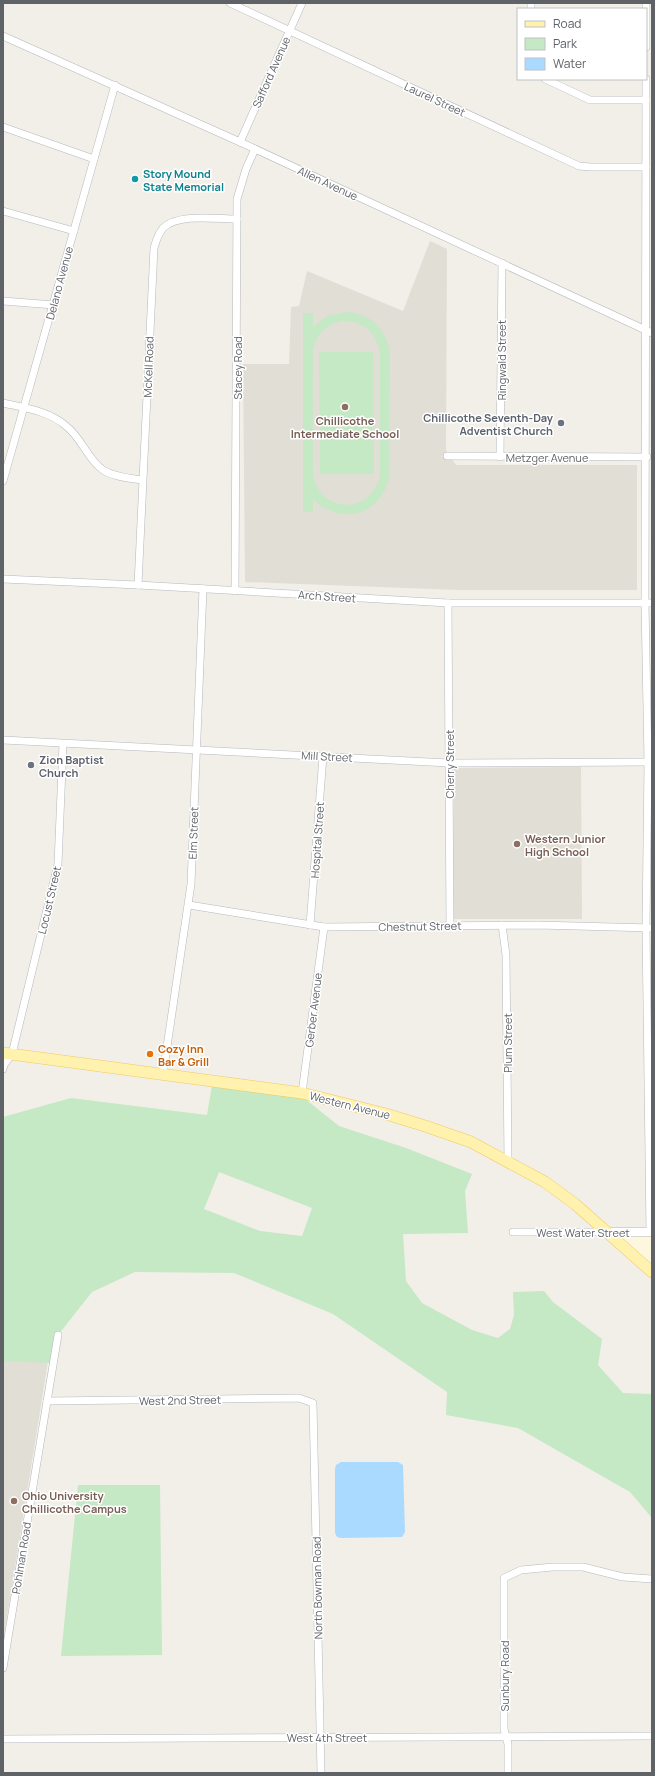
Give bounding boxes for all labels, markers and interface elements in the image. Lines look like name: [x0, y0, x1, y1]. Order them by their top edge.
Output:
legend: [517, 8, 647, 80]
text: Road: [553, 15, 581, 32]
street label: Safford Avenue: [249, 33, 294, 110]
text: Park: [553, 35, 578, 52]
text: Water: [553, 55, 587, 72]
street label: Laurel Street: [402, 78, 468, 120]
street label: Allen Avenue: [295, 163, 361, 204]
place label: Story Mound State Memorial: [143, 166, 224, 194]
marker: Story Mound State Memorial: [130, 174, 140, 184]
street label: Delano Avenue: [42, 244, 76, 321]
street label: Ringwald Street: [494, 320, 509, 400]
street label: McKell Road: [139, 336, 157, 398]
street label: Stacey Road: [230, 336, 245, 400]
marker: Chillicothe Intermediate School: [340, 402, 350, 412]
place label: Chillicothe Seventh-Day Adventist Church: [423, 410, 554, 438]
place label: Chillicothe Intermediate School: [291, 413, 399, 441]
marker: Chillicothe Seventh-Day Adventist Church: [556, 418, 566, 428]
street label: Metzger Avenue: [506, 450, 589, 465]
street label: Arch Street: [298, 586, 356, 606]
street label: Cherry Street: [442, 729, 457, 799]
street label: Mill Street: [301, 747, 353, 765]
place label: Zion Baptist Church: [39, 752, 104, 780]
marker: Zion Baptist Church: [26, 760, 36, 770]
street label: Hospital Street: [307, 801, 327, 879]
street label: Elm Street: [185, 806, 201, 860]
place label: Western Junior High School: [525, 831, 606, 859]
marker: Western Junior High School: [512, 839, 522, 849]
street label: Locust Street: [34, 864, 64, 936]
street label: Chestnut Street: [378, 918, 462, 934]
street label: Gerber Avenue: [301, 971, 325, 1048]
street label: Plum Street: [500, 1013, 515, 1073]
place label: Cozy Inn Bar & Grill: [158, 1041, 209, 1069]
marker: Cozy Inn Bar & Grill: [145, 1049, 155, 1059]
street label: Western Avenue: [308, 1088, 393, 1122]
street label: West Water Street: [536, 1225, 630, 1240]
street label: West 2nd Street: [139, 1392, 221, 1408]
place label: Ohio University Chillicothe Campus: [22, 1488, 127, 1516]
marker: Ohio University Chillicothe Campus: [9, 1496, 19, 1506]
street label: Pohlman Road: [8, 1521, 34, 1595]
street label: North Bowman Road: [309, 1536, 325, 1640]
street label: Sunbury Road: [497, 1641, 512, 1711]
street label: West 4th Street: [287, 1730, 367, 1745]

